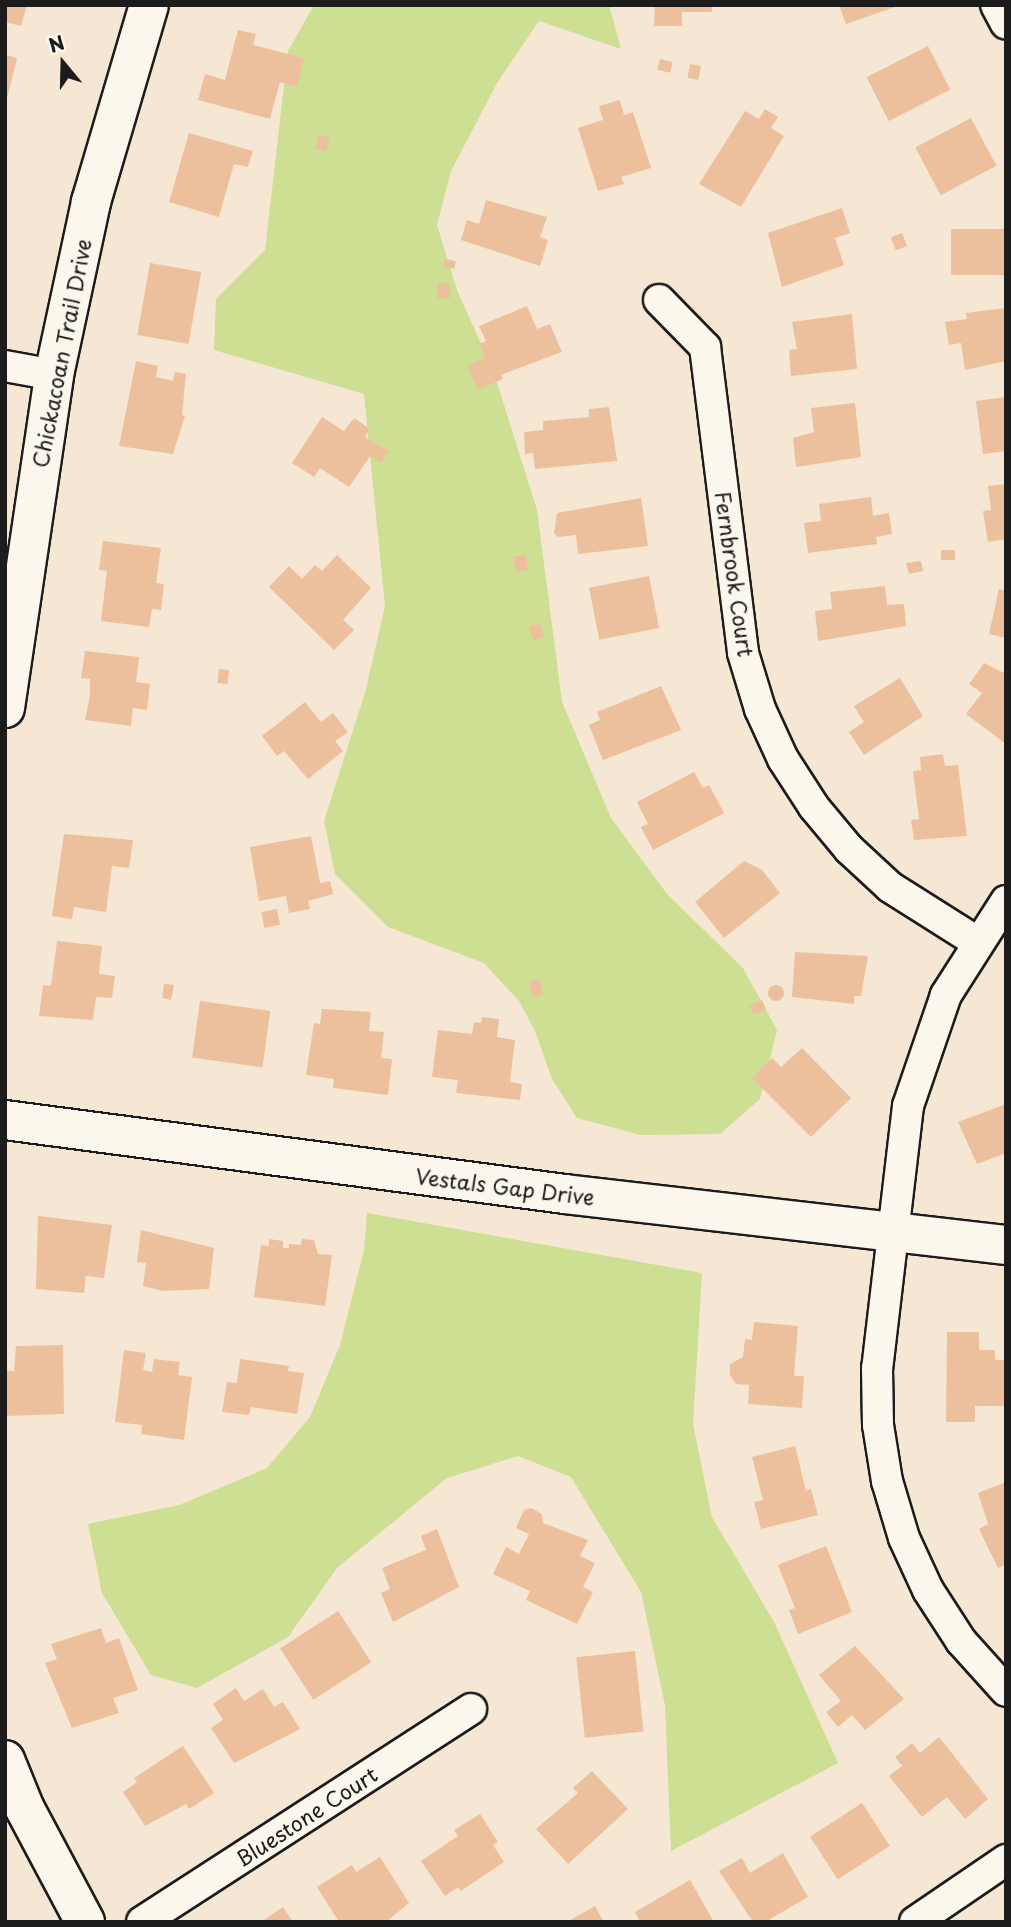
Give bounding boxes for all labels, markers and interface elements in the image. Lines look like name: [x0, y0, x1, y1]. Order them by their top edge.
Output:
text: N: [44, 27, 68, 59]
north arrow: [28, 28, 98, 98]
street label: Chickacoan Trail Drive: [26, 237, 96, 469]
street label: Fernbrook Court: [711, 489, 759, 659]
street label: Vestals Gap Drive: [414, 1162, 596, 1210]
street label: Bluestone Court: [231, 1761, 381, 1871]

